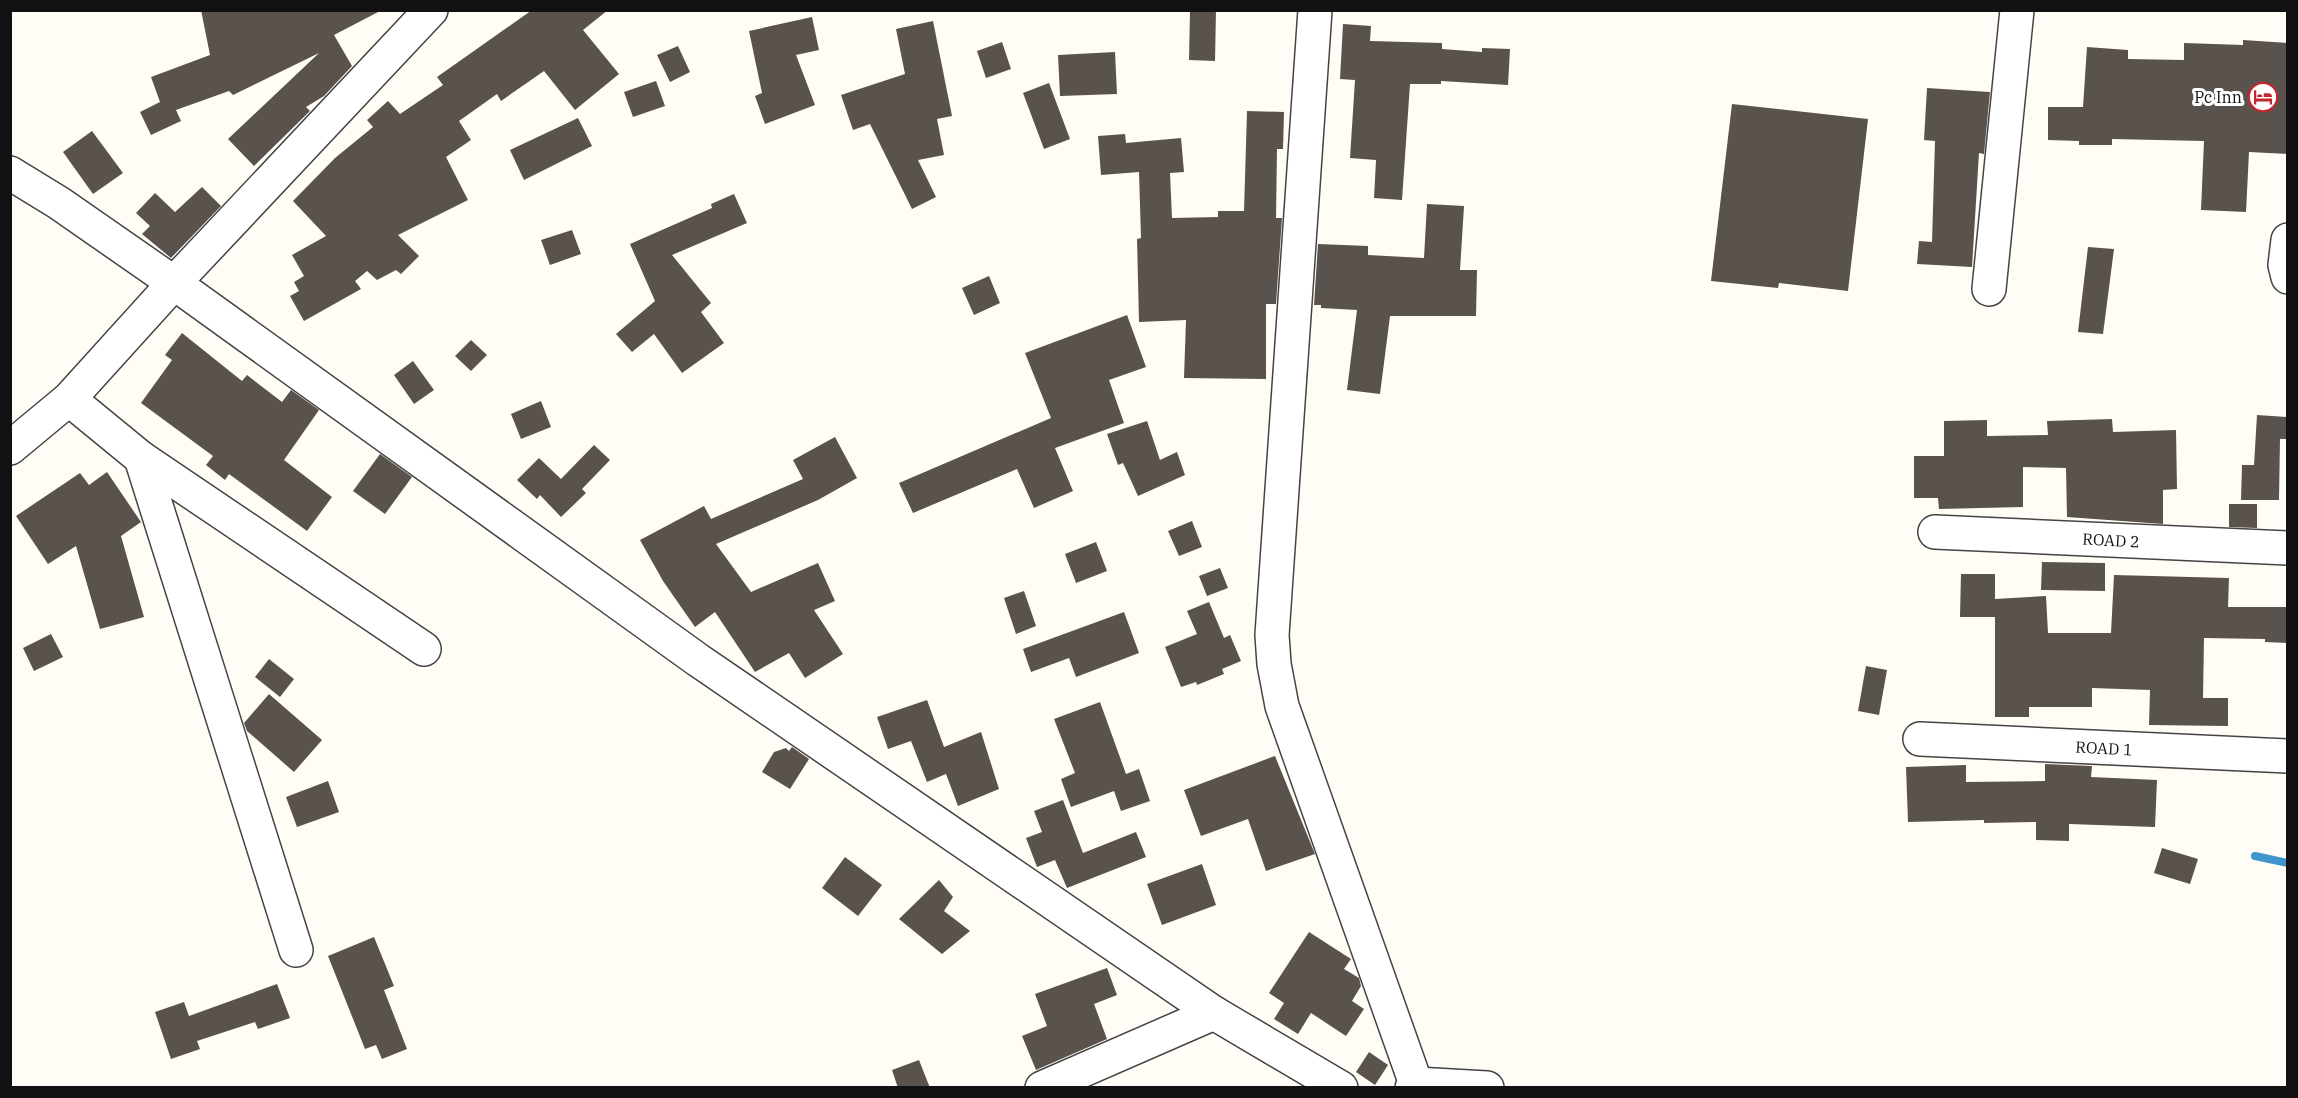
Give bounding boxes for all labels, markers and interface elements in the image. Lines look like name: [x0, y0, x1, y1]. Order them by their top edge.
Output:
hotel icon: Pc Inn: [2247, 81, 2279, 113]
place label: Pc Inn: [2194, 87, 2242, 107]
street label: ROAD 2: [2082, 529, 2140, 551]
street label: ROAD 1: [2075, 737, 2133, 759]

